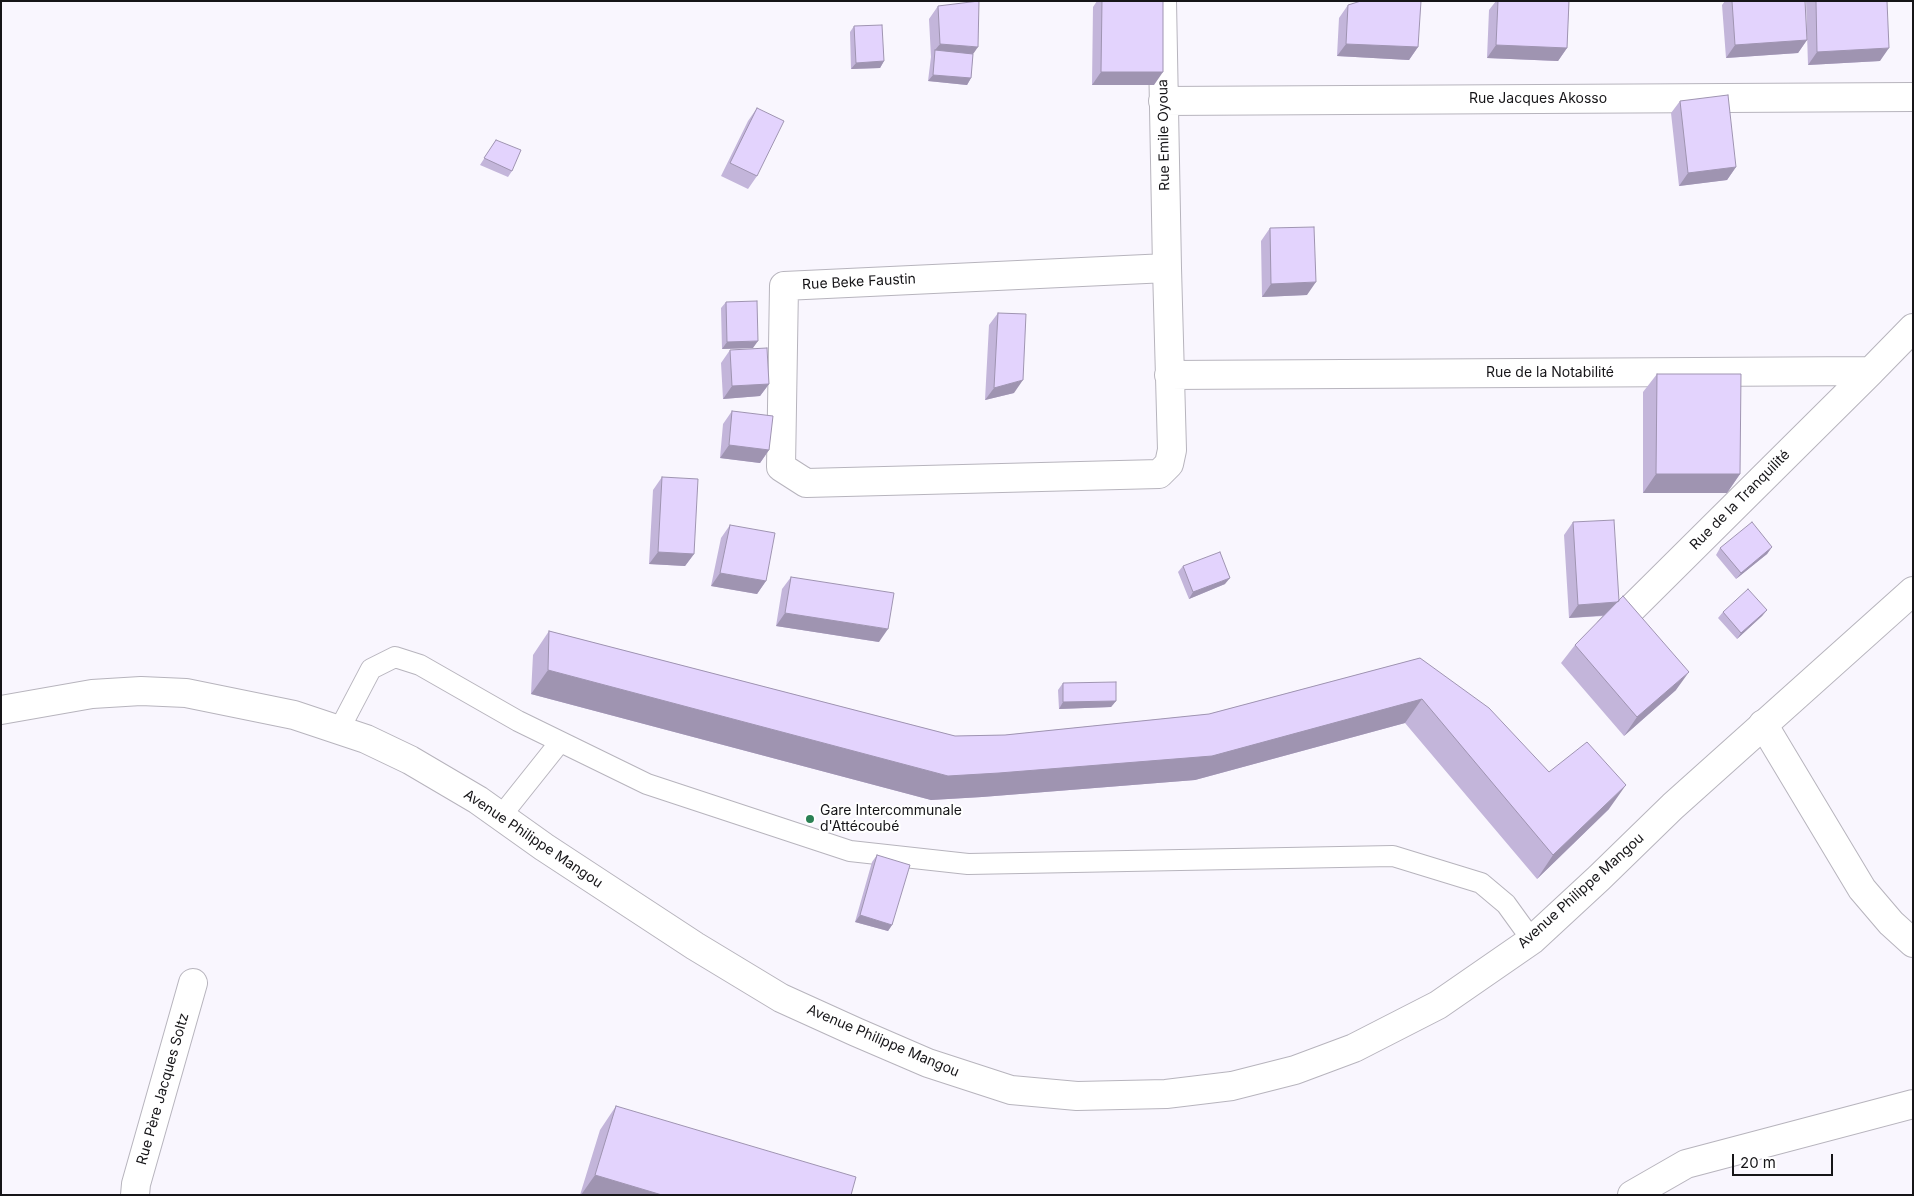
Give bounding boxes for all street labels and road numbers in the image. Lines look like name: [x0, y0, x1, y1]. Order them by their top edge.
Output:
street label: Rue Emile Oyoua: [1155, 79, 1173, 191]
street label: Rue Jacques Akosso: [1469, 91, 1607, 107]
street label: Rue Beke Faustin: [802, 271, 916, 293]
street label: Rue de la Notabilité: [1486, 365, 1614, 381]
street label: Rue de la Tranquilité: [1686, 446, 1794, 554]
street label: Avenue Philippe Mangou: [460, 786, 606, 892]
street label: Avenue Philippe Mangou: [1515, 830, 1647, 952]
street label: Avenue Philippe Mangou: [804, 1001, 962, 1081]
street label: Rue Père Jacques Soltz: [133, 1011, 193, 1167]

